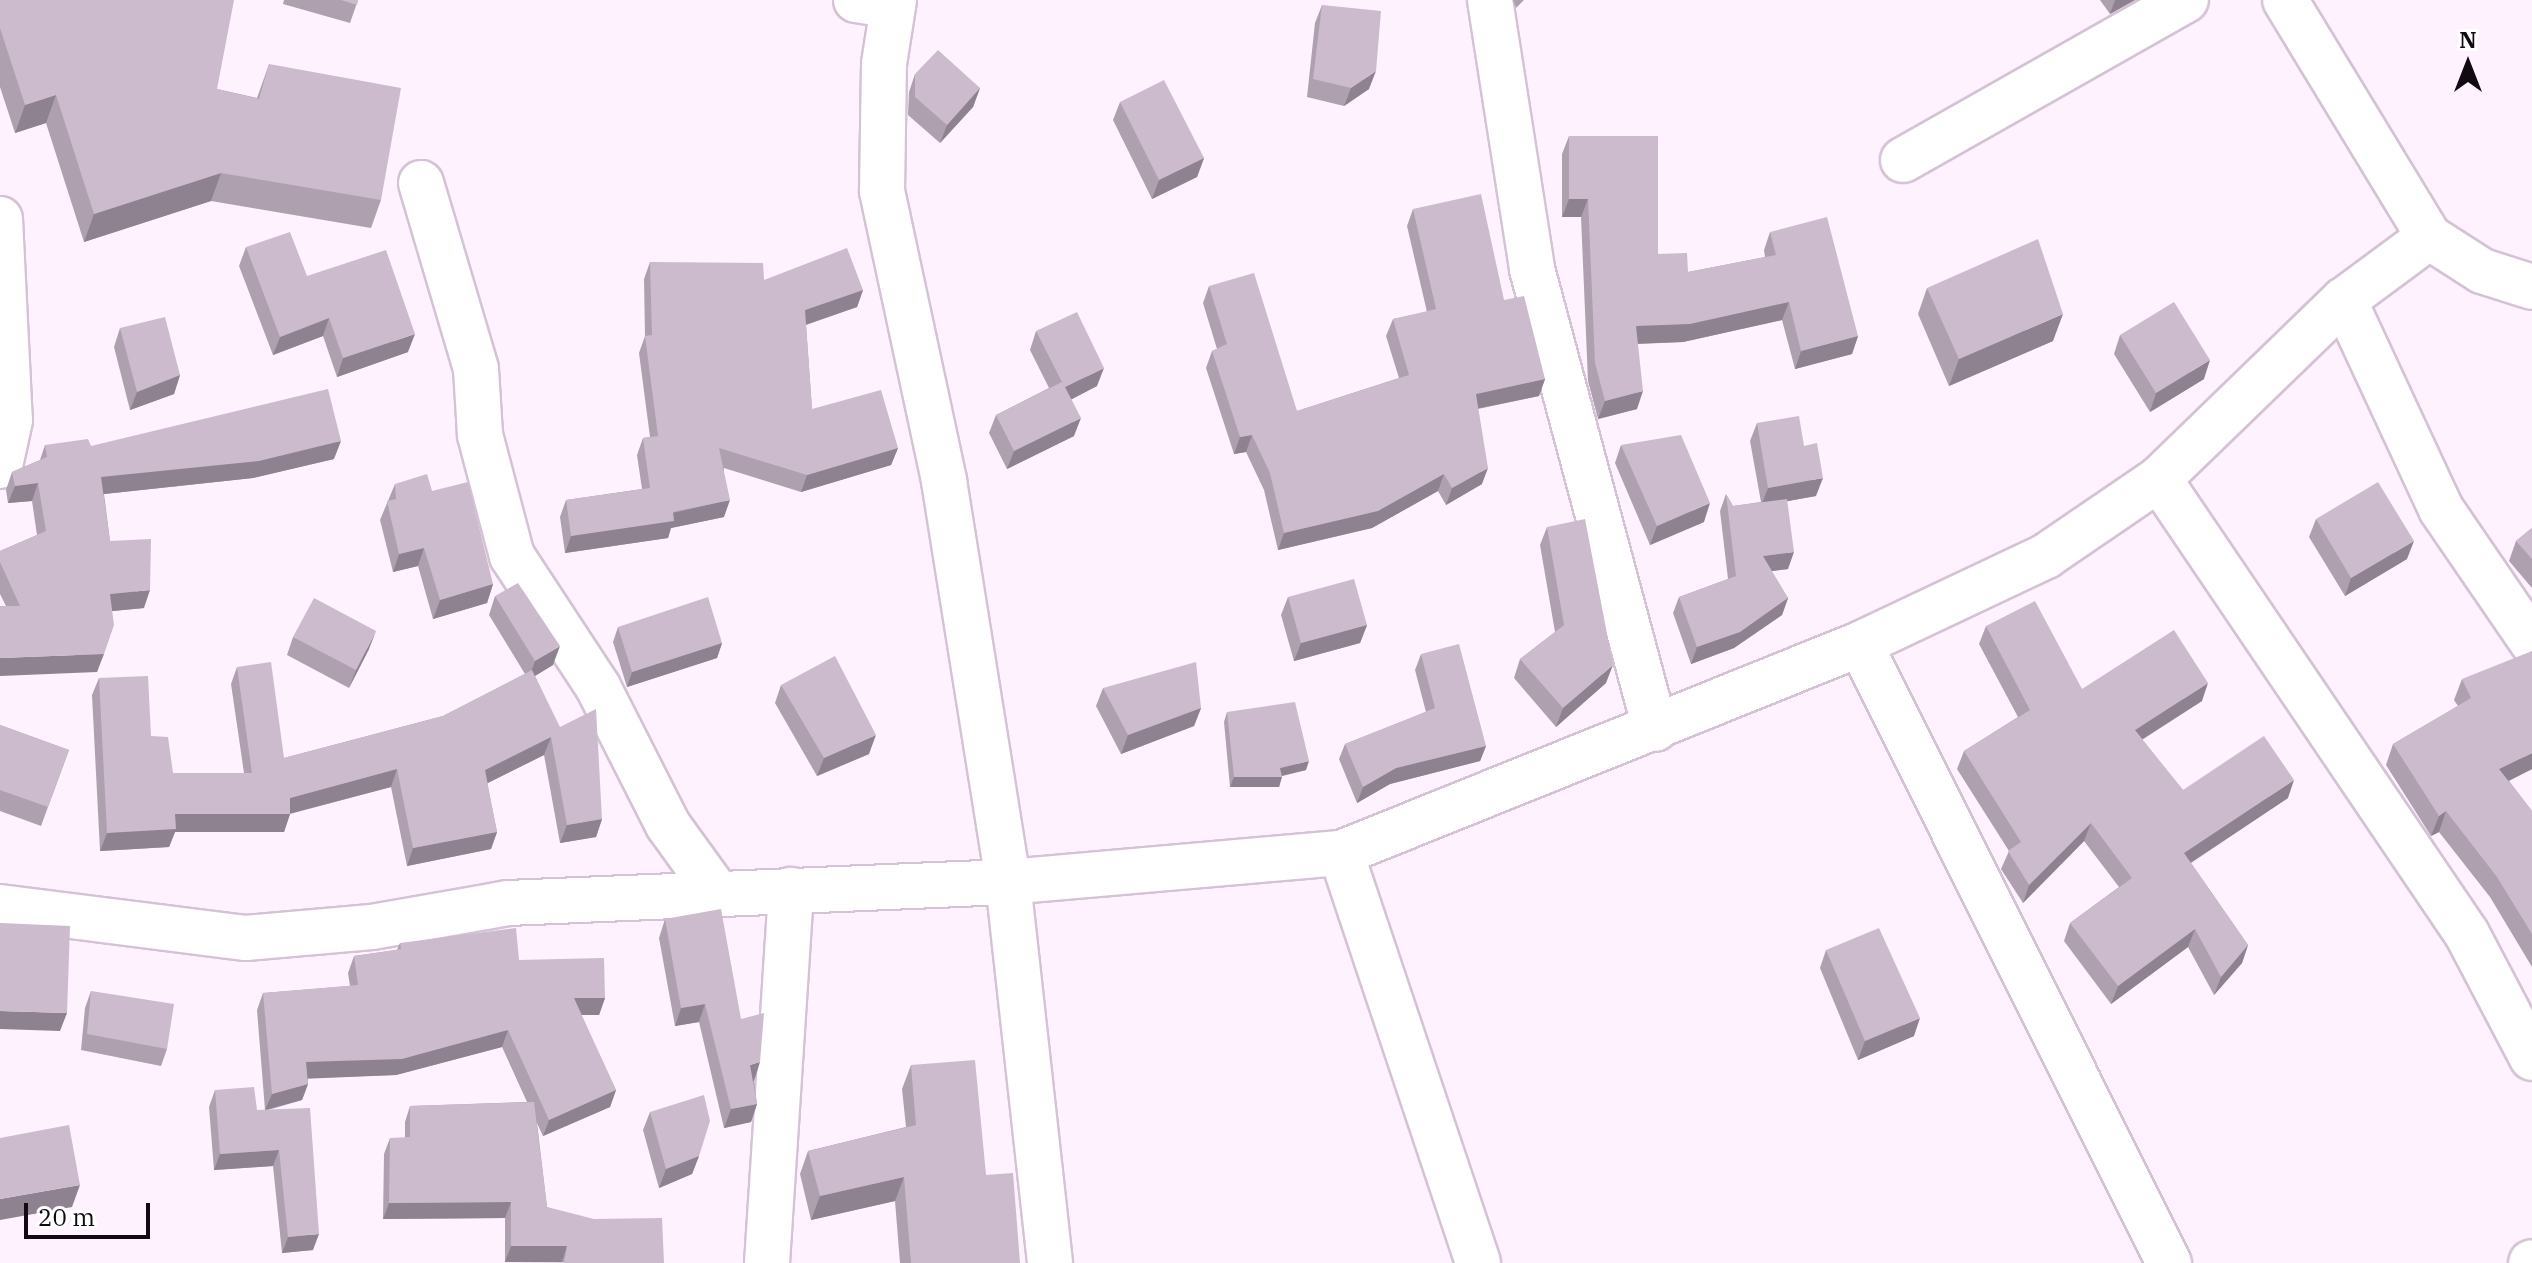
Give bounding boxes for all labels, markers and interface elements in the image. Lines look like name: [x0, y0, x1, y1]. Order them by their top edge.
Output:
north arrow: [2428, 24, 2508, 104]
text: N: [2459, 25, 2477, 54]
scale bar: [28, 1187, 154, 1237]
text: 20 m: [38, 1201, 95, 1233]

